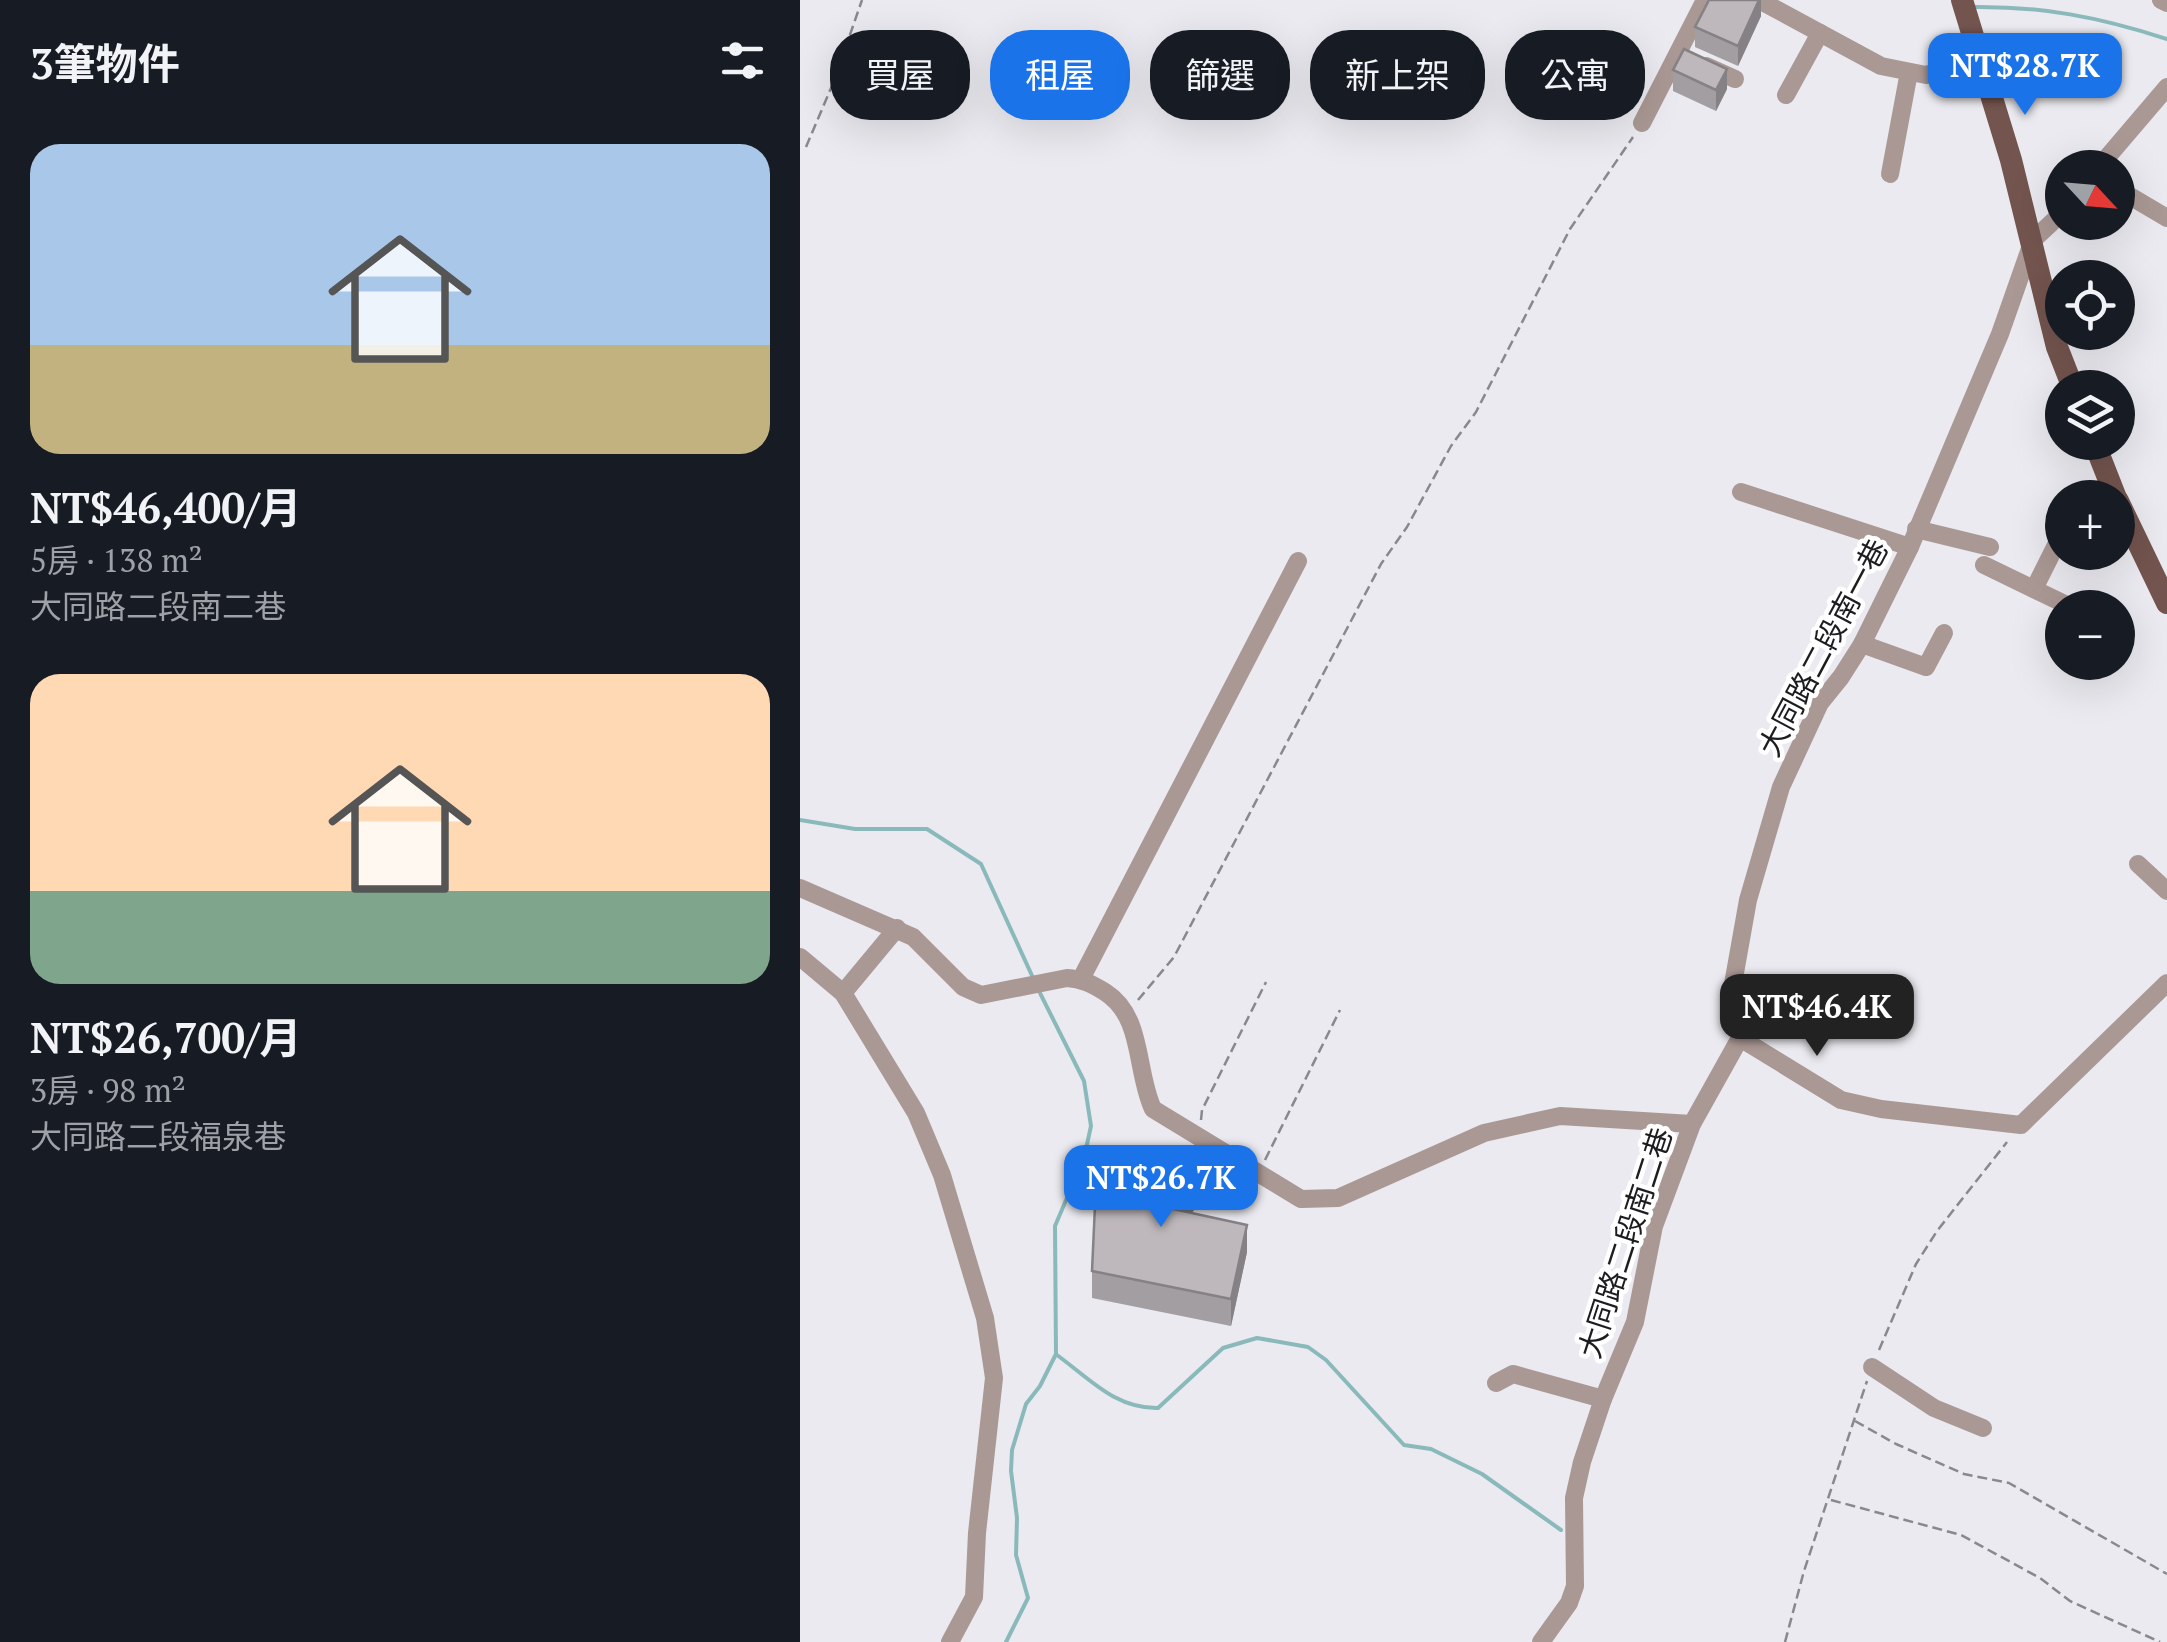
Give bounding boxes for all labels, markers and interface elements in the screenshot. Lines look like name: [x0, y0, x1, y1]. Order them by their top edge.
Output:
chip: 買屋: [830, 30, 970, 120]
chip: 租屋: [990, 30, 1130, 120]
chip: 篩選: [1150, 30, 1290, 120]
chip: 新上架: [1310, 30, 1485, 120]
chip: 公寓: [1505, 30, 1645, 120]
icon: filters: [715, 33, 770, 88]
pin: NT$28.7K: [1922, 33, 2128, 118]
text: 3筆物件: [30, 35, 180, 91]
text: NT$28.7K: [1950, 44, 2100, 86]
north arrow: [2045, 150, 2135, 240]
map controls: [2045, 150, 2135, 680]
icon: home: [310, 209, 490, 389]
button: locate: [2045, 260, 2135, 350]
button: layers: [2045, 370, 2135, 460]
text: NT$46,400/月: [30, 479, 302, 535]
button: +: [2045, 480, 2135, 570]
street label: 大同路二段南一巷: [1749, 532, 1897, 763]
text: 5房 · 138 m²: [30, 539, 203, 581]
text: 大同路二段南二巷: [30, 585, 286, 627]
button: −: [2045, 590, 2135, 680]
icon: home: [310, 739, 490, 919]
pin: NT$46.4K: [1714, 974, 1920, 1059]
text: NT$46.4K: [1742, 985, 1892, 1027]
text: NT$26,700/月: [30, 1009, 302, 1065]
text: 3房 · 98 m²: [30, 1069, 186, 1111]
text: 大同路二段福泉巷: [30, 1115, 286, 1157]
street label: 大同路二段南二巷: [1569, 1122, 1681, 1363]
pin: NT$26.7K: [1058, 1145, 1264, 1230]
text: NT$26.7K: [1086, 1156, 1236, 1198]

